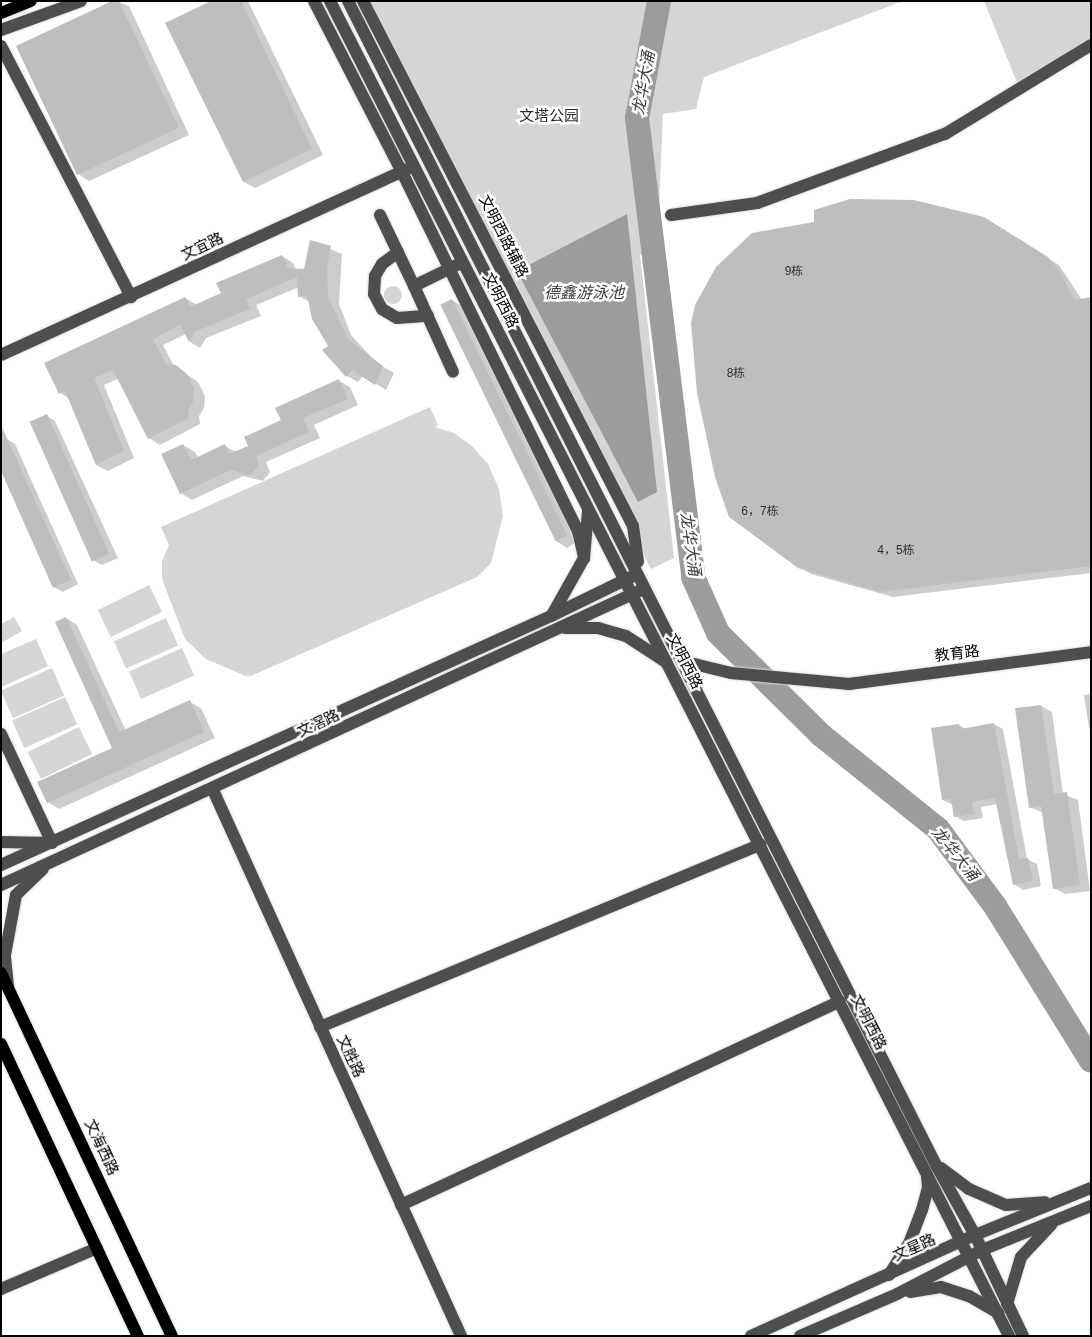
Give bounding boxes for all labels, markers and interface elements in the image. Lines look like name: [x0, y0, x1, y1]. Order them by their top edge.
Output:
water label: 龙华大涌: [629, 50, 659, 116]
park label: 文塔公园: [519, 107, 579, 125]
street label: 文明西路辅路: [476, 192, 532, 280]
street label: 文宜路: [178, 228, 226, 264]
house number: 9栋: [785, 265, 803, 279]
street label: 文明西路: [479, 269, 523, 331]
water label: 德鑫游泳池: [544, 283, 624, 303]
house number: 8栋: [727, 367, 745, 381]
house number: 6，7栋: [741, 505, 779, 519]
water label: 龙华大涌: [676, 511, 704, 577]
house number: 4，5栋: [877, 544, 915, 558]
street label: 文明西路: [663, 630, 707, 692]
street label: 教育路: [934, 641, 980, 665]
street label: 文滘路: [294, 705, 342, 741]
water label: 龙华大涌: [927, 823, 983, 885]
street label: 文明西路: [847, 991, 891, 1053]
street label: 文胜路: [333, 1032, 369, 1080]
street label: 文海西路: [81, 1116, 123, 1178]
street label: 文星路: [890, 1230, 938, 1264]

